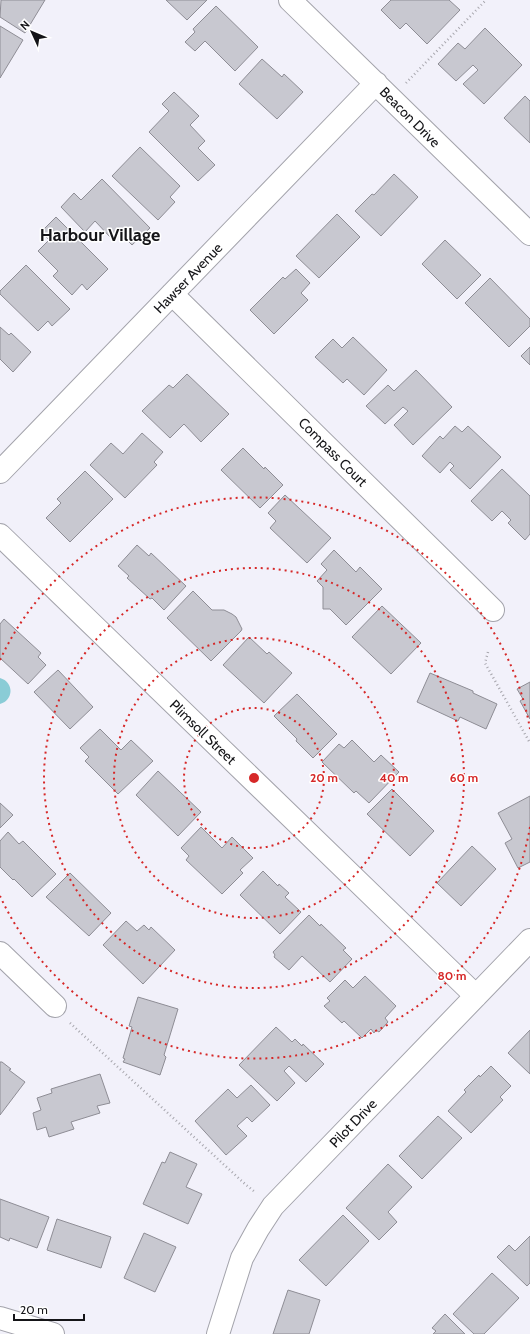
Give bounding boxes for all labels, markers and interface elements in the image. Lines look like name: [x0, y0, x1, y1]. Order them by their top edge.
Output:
north arrow: [12, 12, 52, 52]
text: N: [17, 17, 33, 33]
street label: Beacon Drive: [376, 83, 444, 151]
district label: Harbour Village: [40, 224, 160, 246]
street label: Hawser Avenue: [150, 239, 226, 317]
street label: Compass Court: [295, 414, 371, 490]
street label: Plimsoll Street: [166, 696, 240, 768]
text: 20 m: [310, 770, 338, 785]
text: 40 m: [379, 770, 409, 785]
text: 60 m: [450, 770, 478, 785]
centre of rings: [247, 771, 261, 785]
text: 80 m: [438, 968, 466, 983]
street label: Pilot Drive: [325, 1095, 381, 1151]
scale bar: [14, 1296, 84, 1322]
text: 20 m: [20, 1302, 48, 1317]

